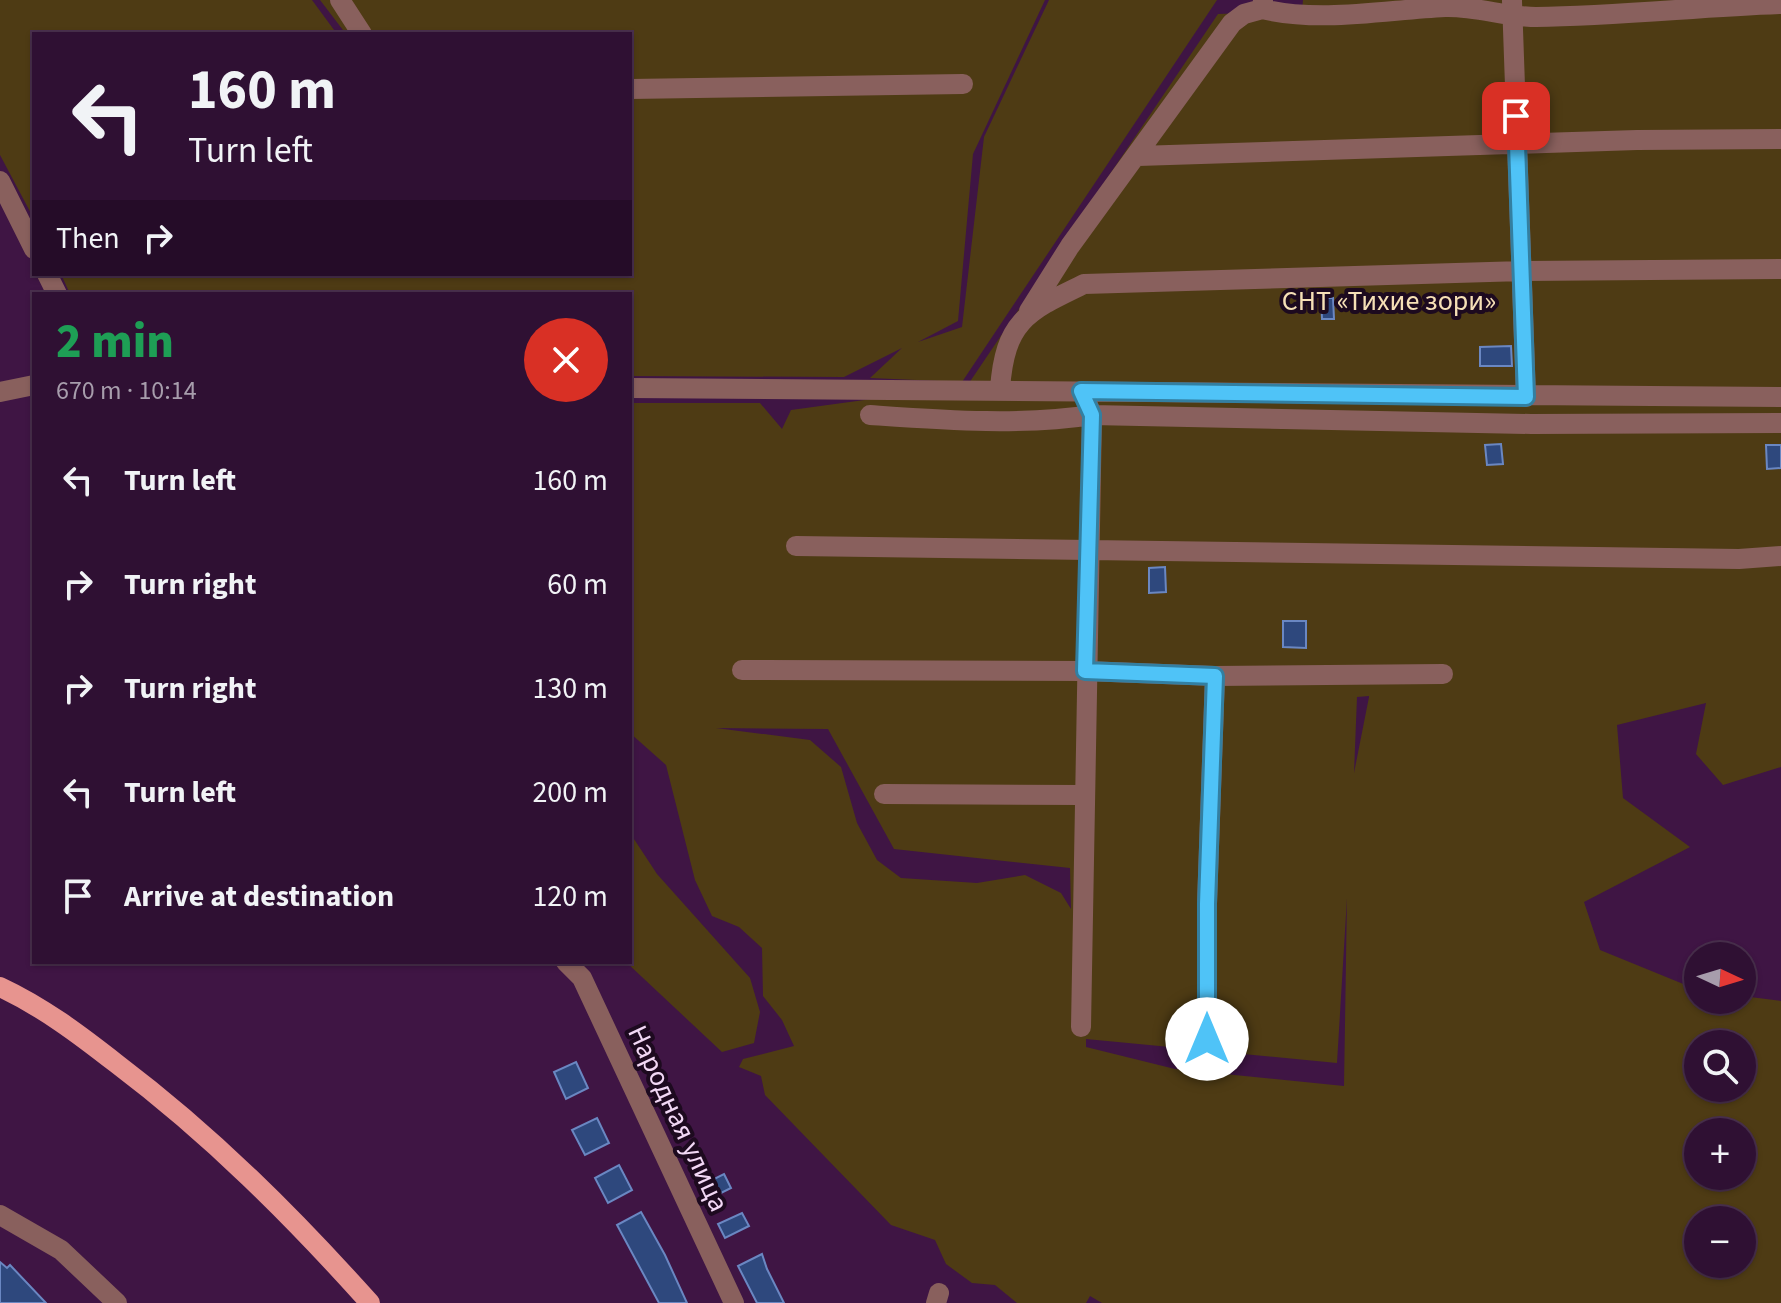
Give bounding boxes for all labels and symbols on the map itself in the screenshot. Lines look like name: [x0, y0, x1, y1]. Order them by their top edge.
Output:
pin: [1482, 82, 1550, 150]
park label: СНТ «Тихие зори»: [1282, 281, 1496, 321]
north arrow: [1684, 942, 1756, 1014]
position arrow: [1165, 997, 1249, 1081]
street label: Народная улица: [617, 1019, 739, 1218]

